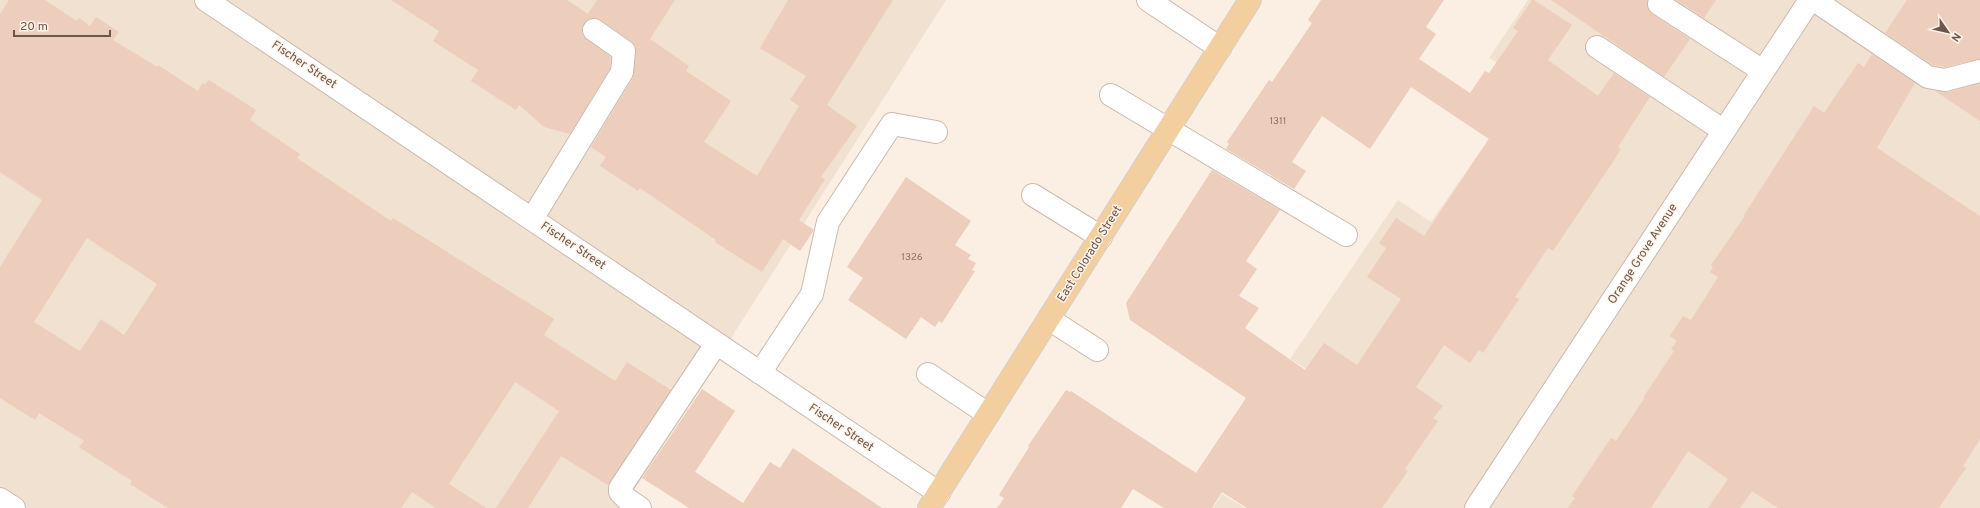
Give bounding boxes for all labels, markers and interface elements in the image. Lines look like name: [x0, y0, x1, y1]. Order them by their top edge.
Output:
scale bar: [14, 12, 110, 38]
north arrow: [1928, 12, 1968, 52]
text: 20 m: [20, 19, 48, 35]
text: N: [1947, 30, 1963, 44]
street label: Fischer Street: [268, 37, 340, 93]
house number: 1311: [1269, 115, 1287, 128]
street label: Orange Grove Avenue: [1604, 201, 1682, 307]
street label: East Colorado Street: [1054, 203, 1126, 305]
street label: Fischer Street: [537, 218, 609, 274]
house number: 1326: [901, 251, 923, 264]
street label: Fischer Street: [805, 400, 877, 456]

